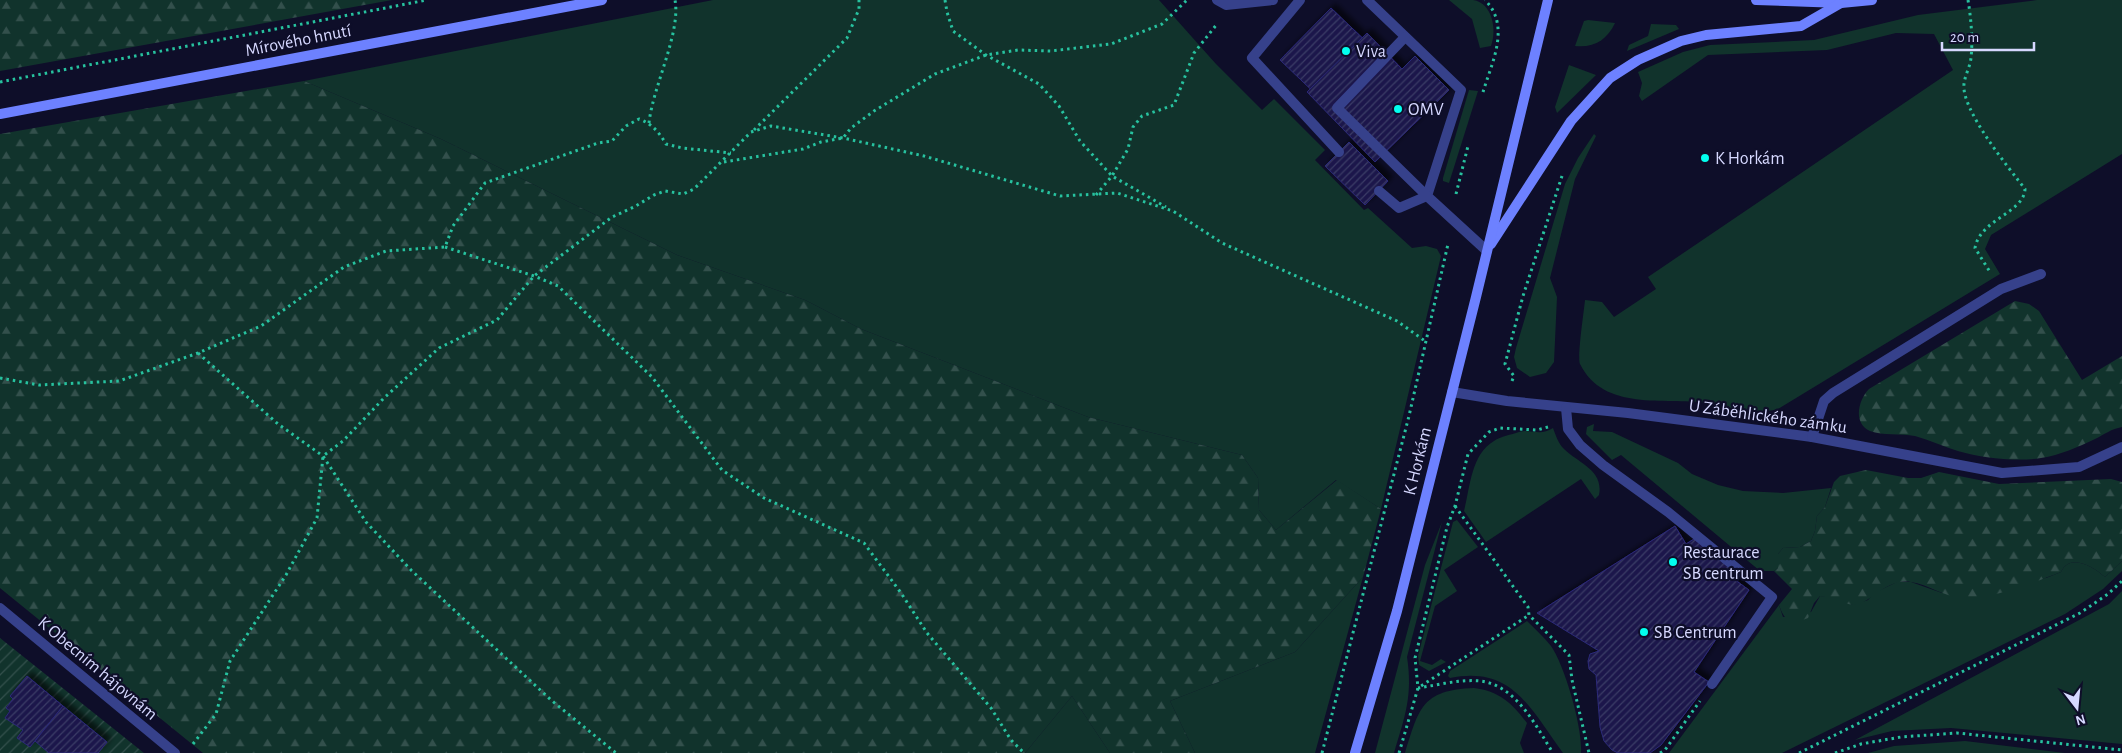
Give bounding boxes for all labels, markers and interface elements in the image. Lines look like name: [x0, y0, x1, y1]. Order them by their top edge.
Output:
scale bar: [1942, 20, 2034, 52]
street label: Mírového hnutí: [244, 22, 353, 60]
text: 20 m: [1950, 30, 1979, 45]
place label: Viva: [1356, 43, 1386, 61]
marker: Viva: [1340, 45, 1352, 57]
place label: OMV: [1408, 101, 1444, 119]
marker: OMV: [1392, 103, 1404, 115]
place label: K Horkám: [1715, 150, 1785, 168]
marker: K Horkám: [1699, 152, 1711, 164]
street label: U Záběhlického zámku: [1688, 397, 1848, 437]
street label: K Horkám: [1401, 425, 1435, 497]
place label: Restaurace SB centrum: [1683, 544, 1764, 583]
marker: Restaurace SB centrum: [1667, 556, 1679, 568]
street label: K Obecním hájovnám: [34, 614, 161, 724]
place label: SB Centrum: [1654, 624, 1737, 642]
marker: SB Centrum: [1638, 626, 1650, 638]
north arrow: [2052, 683, 2102, 733]
text: N: [2074, 711, 2087, 728]

